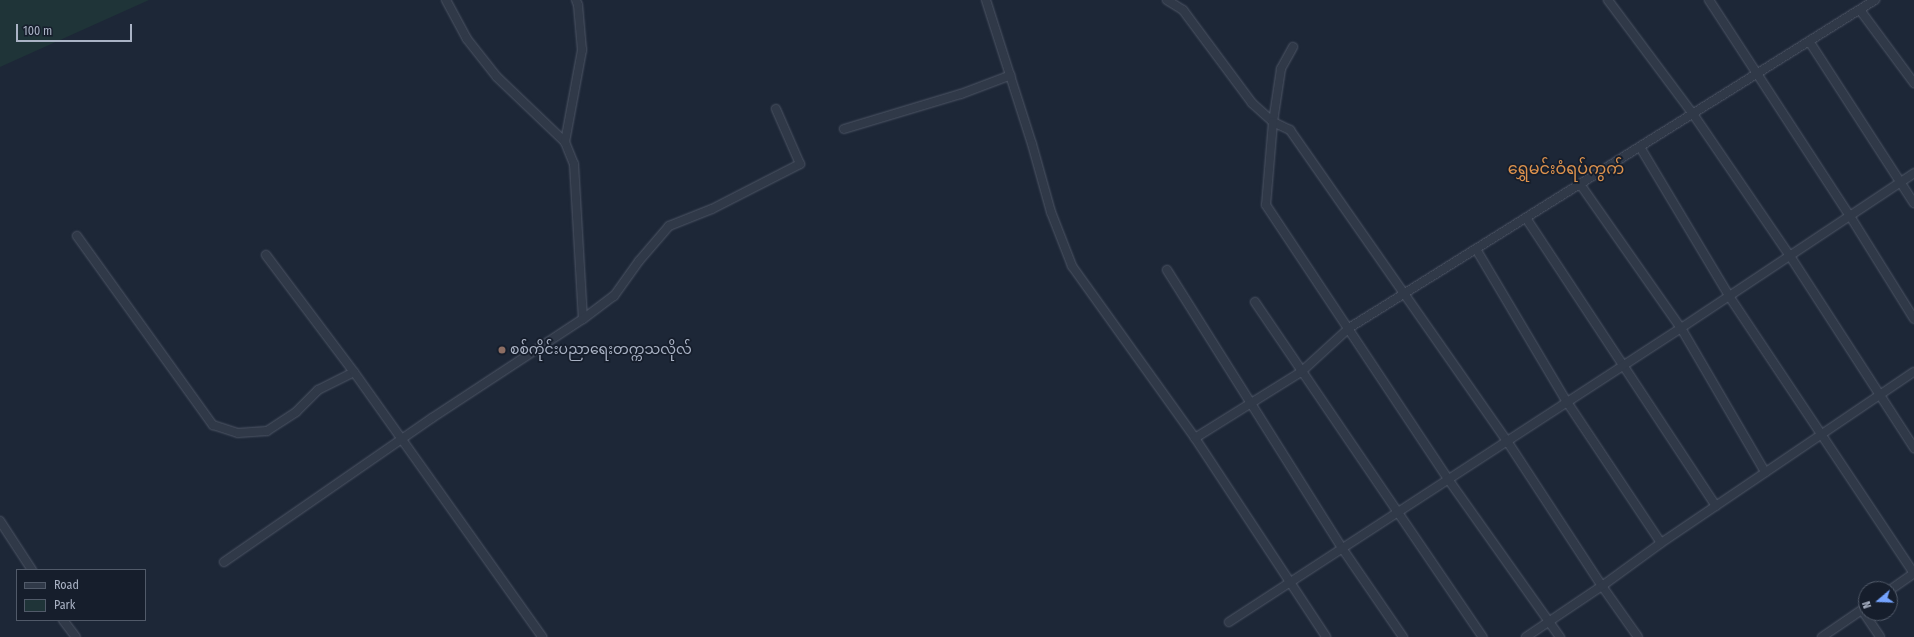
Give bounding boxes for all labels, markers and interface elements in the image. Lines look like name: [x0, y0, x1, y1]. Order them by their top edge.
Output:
scale bar: [18, 16, 134, 42]
text: 100 m: [23, 24, 52, 38]
district label: ရွှေမင်းဝံရပ်ကွက်: [1508, 159, 1624, 179]
place label: စစ်ကိုင်းပညာရေးတက္ကသလိုလ်: [510, 342, 692, 358]
marker: စစ်ကိုင်းပညာရေးတက္ကသလိုလ်: [497, 345, 507, 355]
legend: [16, 569, 146, 621]
text: Road: [54, 578, 79, 592]
north arrow: [1858, 581, 1898, 621]
text: Park: [54, 598, 75, 612]
text: N: [1860, 600, 1874, 610]

